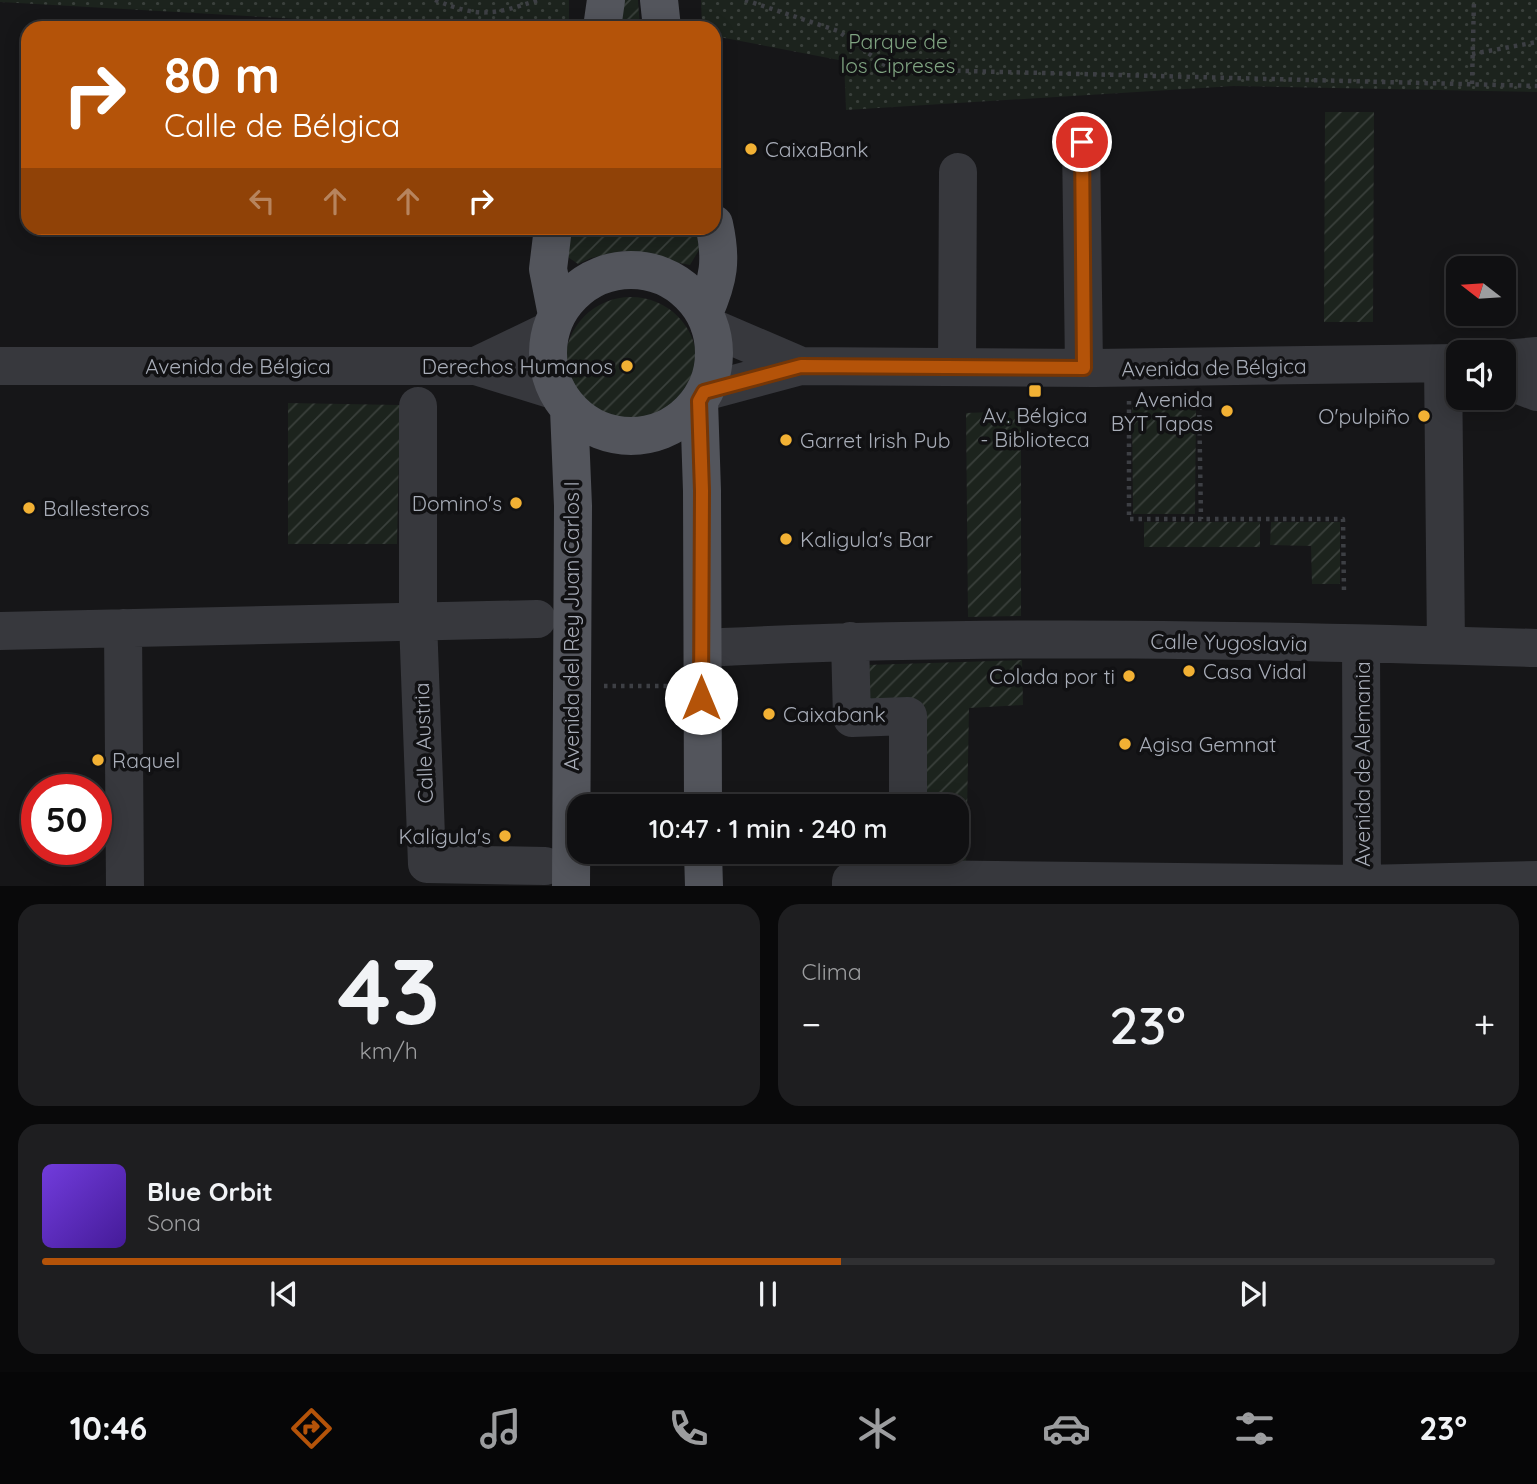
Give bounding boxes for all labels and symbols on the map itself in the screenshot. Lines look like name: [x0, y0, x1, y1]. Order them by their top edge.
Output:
park label: Parque de los Cipreses: [841, 28, 955, 78]
pin: [1052, 112, 1112, 172]
place label: CaixaBank: [765, 136, 869, 162]
marker: CaixaBank: [743, 141, 759, 157]
north arrow: [1446, 256, 1516, 326]
street label: Avenida de Bélgica: [1121, 352, 1307, 382]
street label: Avenida de Bélgica: [145, 353, 331, 379]
place label: Derechos Humanos: [422, 353, 613, 379]
marker: Derechos Humanos: [619, 358, 635, 374]
marker: Av. Bélgica - Biblioteca: [1027, 383, 1043, 399]
place label: Avenida BYT Tapas: [1111, 386, 1213, 436]
place label: Av. Bélgica - Biblioteca: [980, 402, 1090, 452]
marker: Avenida BYT Tapas: [1219, 403, 1235, 419]
place label: O'pulpiño: [1318, 403, 1410, 429]
marker: O'pulpiño: [1416, 408, 1432, 424]
place label: Garret Irish Pub: [800, 427, 950, 453]
marker: Garret Irish Pub: [778, 432, 794, 448]
street label: Avenida del Rey Juan Carlos I: [558, 481, 584, 771]
place label: Domino's: [412, 490, 502, 516]
place label: Ballesteros: [43, 495, 150, 521]
marker: Domino's: [508, 495, 524, 511]
marker: Ballesteros: [21, 500, 37, 516]
place label: Kaligula's Bar: [800, 526, 933, 552]
marker: Kaligula's Bar: [778, 531, 794, 547]
street label: Calle Yugoslavia: [1150, 628, 1308, 656]
place label: Casa Vidal: [1203, 658, 1307, 684]
position arrow: [664, 661, 738, 735]
street label: Avenida de Alemania: [1349, 661, 1375, 867]
place label: Colada por ti: [989, 663, 1115, 689]
marker: Casa Vidal: [1181, 663, 1197, 679]
marker: Colada por ti: [1121, 668, 1137, 684]
street label: Calle Austria: [408, 682, 438, 804]
place label: Caixabank: [783, 701, 886, 727]
marker: Caixabank: [761, 706, 777, 722]
place label: Agisa Gemnat: [1139, 731, 1276, 757]
marker: Agisa Gemnat: [1117, 736, 1133, 752]
place label: Raquel: [112, 747, 180, 773]
marker: Raquel: [90, 752, 106, 768]
speed limit sign: 50: [21, 774, 112, 865]
place label: Kalígula's: [398, 823, 491, 849]
marker: Kalígula's: [497, 828, 513, 844]

